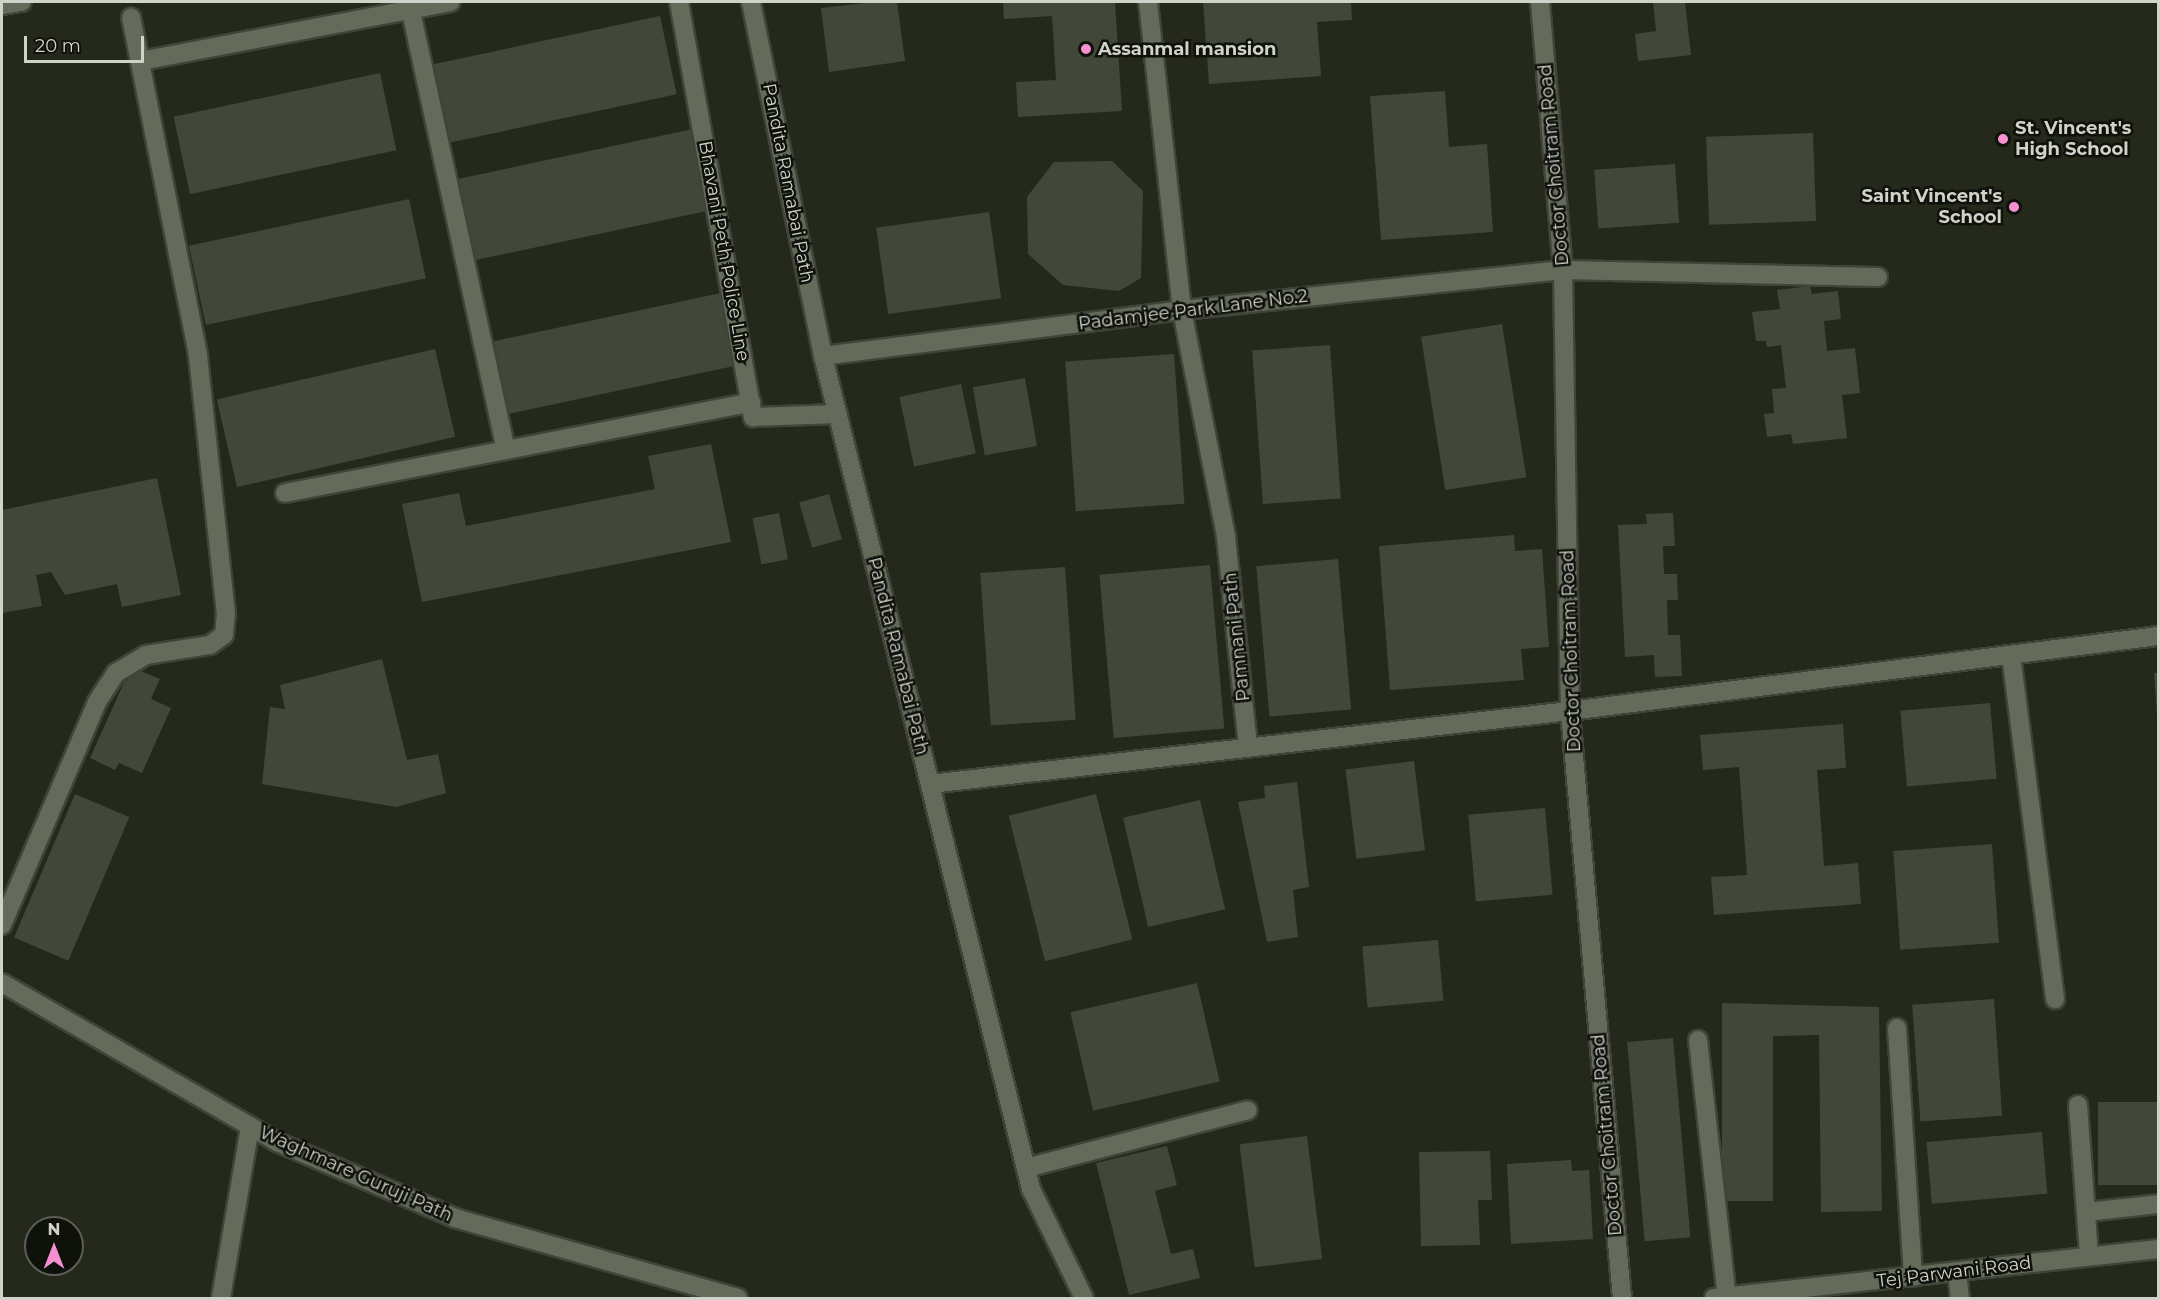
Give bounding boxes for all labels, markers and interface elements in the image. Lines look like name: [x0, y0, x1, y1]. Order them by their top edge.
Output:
scale bar: [27, 24, 147, 62]
text: 20 m: [35, 35, 81, 57]
place label: Assanmal mansion: [1098, 38, 1276, 60]
marker: Assanmal mansion: [1079, 42, 1093, 56]
street label: Doctor Choitram Road: [1534, 63, 1574, 267]
street label: Pandita Ramabai Path: [758, 81, 818, 285]
place label: St. Vincent's High School: [2015, 118, 2131, 160]
marker: St. Vincent's High School: [1996, 132, 2010, 146]
street label: Bhavani Peth Police Line: [694, 139, 754, 363]
place label: Saint Vincent's School: [1862, 186, 2002, 228]
marker: Saint Vincent's School: [2007, 200, 2021, 214]
street label: Padamjee Park Lane No.2: [1077, 285, 1309, 335]
street label: Doctor Choitram Road: [1557, 549, 1585, 753]
street label: Pandita Ramabai Path: [863, 555, 933, 757]
street label: Pamnani Path: [1219, 571, 1255, 703]
street label: Doctor Choitram Road: [1587, 1033, 1627, 1237]
street label: Waghmare Guruji Path: [256, 1122, 456, 1226]
north arrow: [24, 1216, 84, 1276]
text: N: [48, 1220, 60, 1239]
street label: Tej Parwani Road: [1876, 1252, 2032, 1292]

